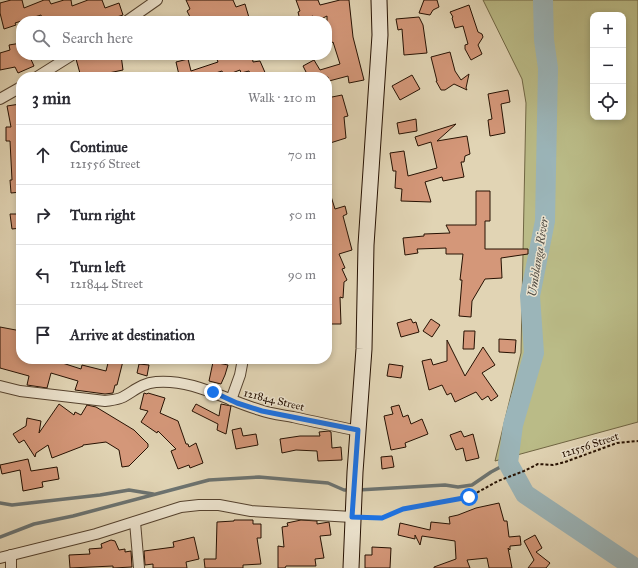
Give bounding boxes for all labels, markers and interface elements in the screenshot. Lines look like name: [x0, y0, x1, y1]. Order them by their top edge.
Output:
map controls: [590, 12, 626, 120]
button: +: [590, 12, 626, 48]
search box: [16, 16, 332, 60]
icon: search: [30, 27, 52, 49]
text: Search here: [62, 29, 133, 47]
button: −: [590, 48, 626, 84]
button: locate: [590, 84, 626, 120]
text: 3 min: [32, 88, 71, 109]
text: Walk · 210 m: [248, 90, 316, 106]
text: Continue: [70, 138, 128, 156]
icon: ahead: [32, 144, 54, 166]
text: 70 m: [288, 147, 316, 163]
text: 121556 Street: [70, 156, 140, 172]
icon: right: [32, 204, 54, 226]
text: Turn right: [70, 206, 135, 224]
text: 50 m: [289, 207, 316, 223]
water label: Umhlanga River: [525, 215, 551, 298]
text: Turn left: [70, 258, 126, 276]
icon: left: [32, 264, 54, 286]
text: 90 m: [288, 267, 316, 283]
text: 121844 Street: [70, 276, 143, 292]
icon: arrive: [32, 324, 54, 346]
text: Arrive at destination: [70, 326, 195, 344]
route end: [204, 383, 222, 401]
street label: 121844 Street: [242, 386, 306, 414]
street label: 121556 Street: [560, 430, 620, 460]
route start: [460, 488, 478, 506]

